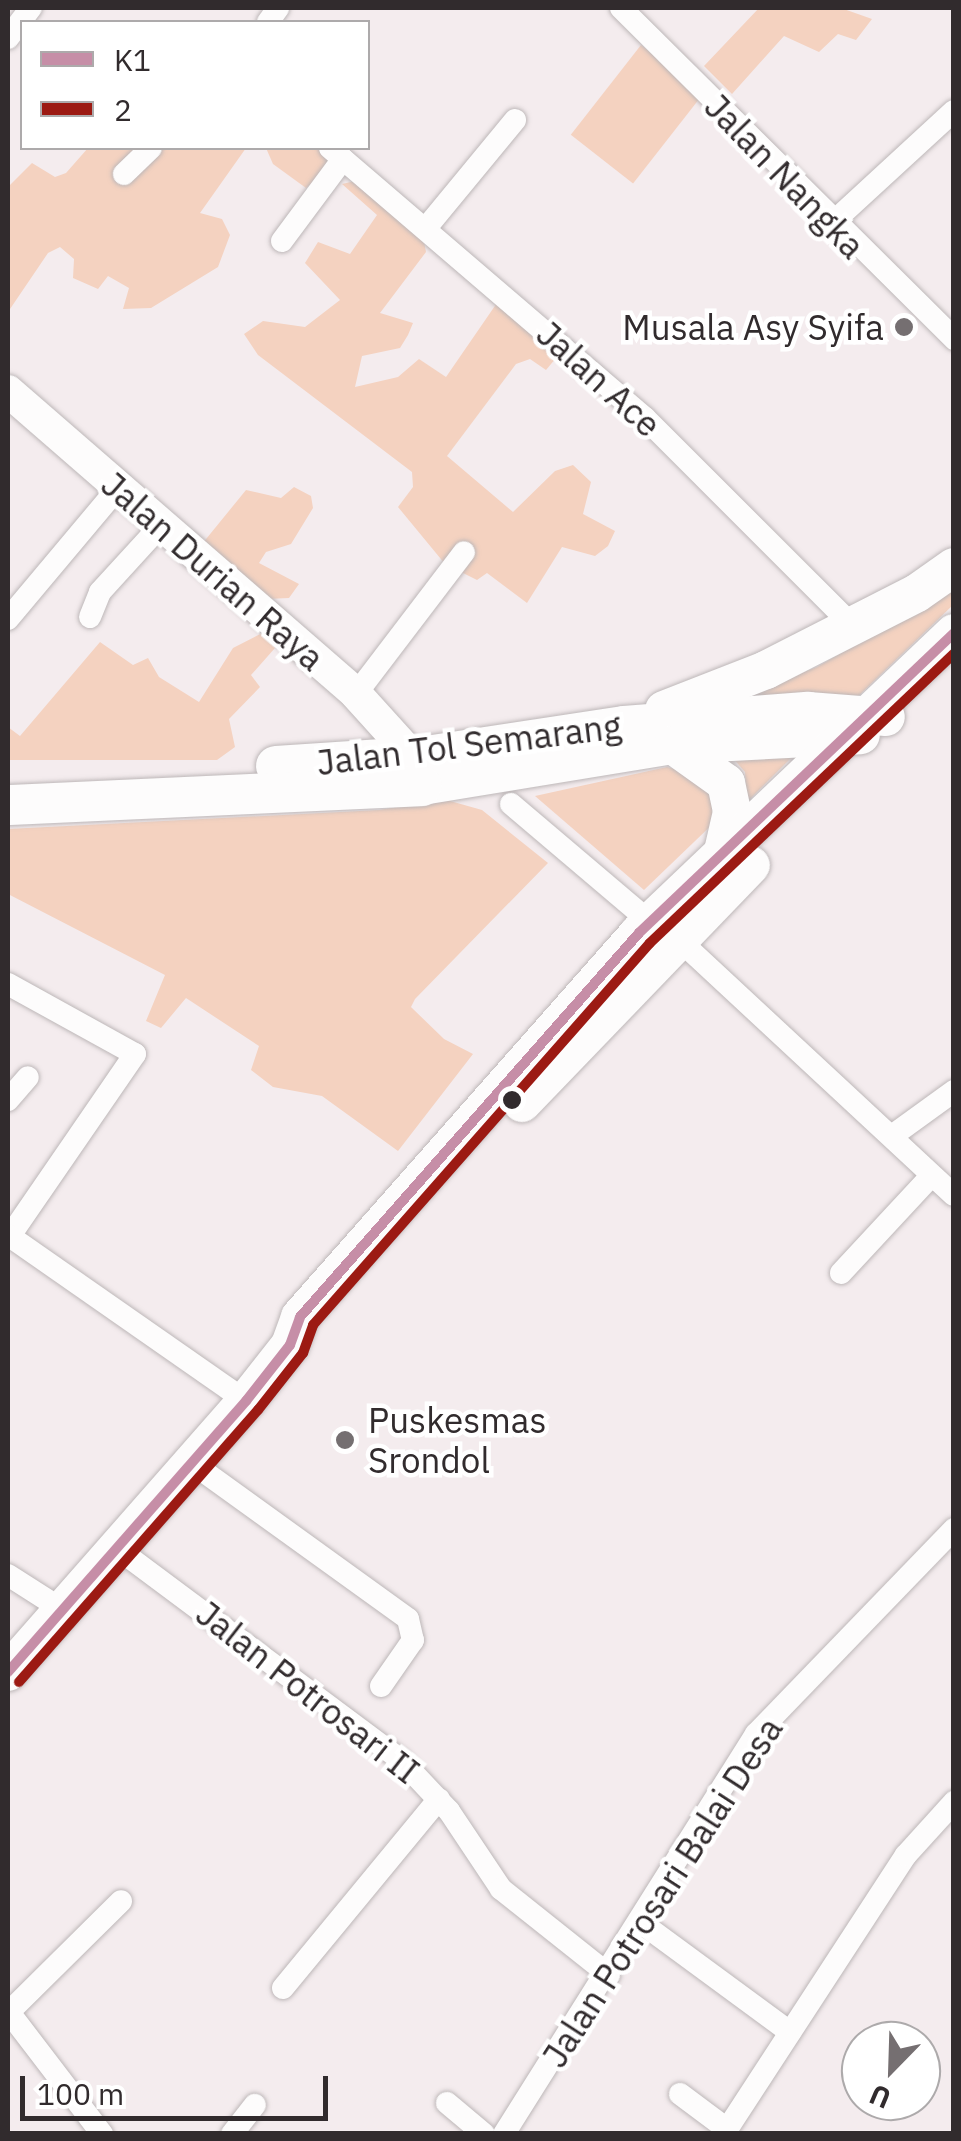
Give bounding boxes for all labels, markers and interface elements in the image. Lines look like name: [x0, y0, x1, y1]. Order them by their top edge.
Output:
legend: [20, 20, 370, 150]
text: K1: [114, 40, 151, 79]
street label: Jalan Nangka: [696, 85, 874, 267]
text: 2: [114, 90, 132, 129]
place label: Musala Asy Syifa: [622, 306, 884, 348]
street label: Jalan Ace: [528, 313, 670, 445]
marker: Musala Asy Syifa: [893, 316, 915, 338]
street label: Jalan Durian Raya: [93, 463, 333, 679]
street label: Jalan Tol Semarang: [314, 704, 624, 784]
unlabelled marker: [502, 1090, 522, 1110]
place label: Puskesmas Srondol: [368, 1399, 547, 1481]
marker: Puskesmas Srondol: [332, 1427, 358, 1453]
street label: Jalan Potrosari II: [188, 1592, 428, 1792]
street label: Jalan Potrosari Balai Desa: [533, 1709, 791, 2075]
north arrow: [841, 2021, 941, 2121]
scale bar: [25, 2056, 332, 2118]
text: 100 m: [37, 2074, 124, 2113]
text: U: [864, 2076, 896, 2118]

